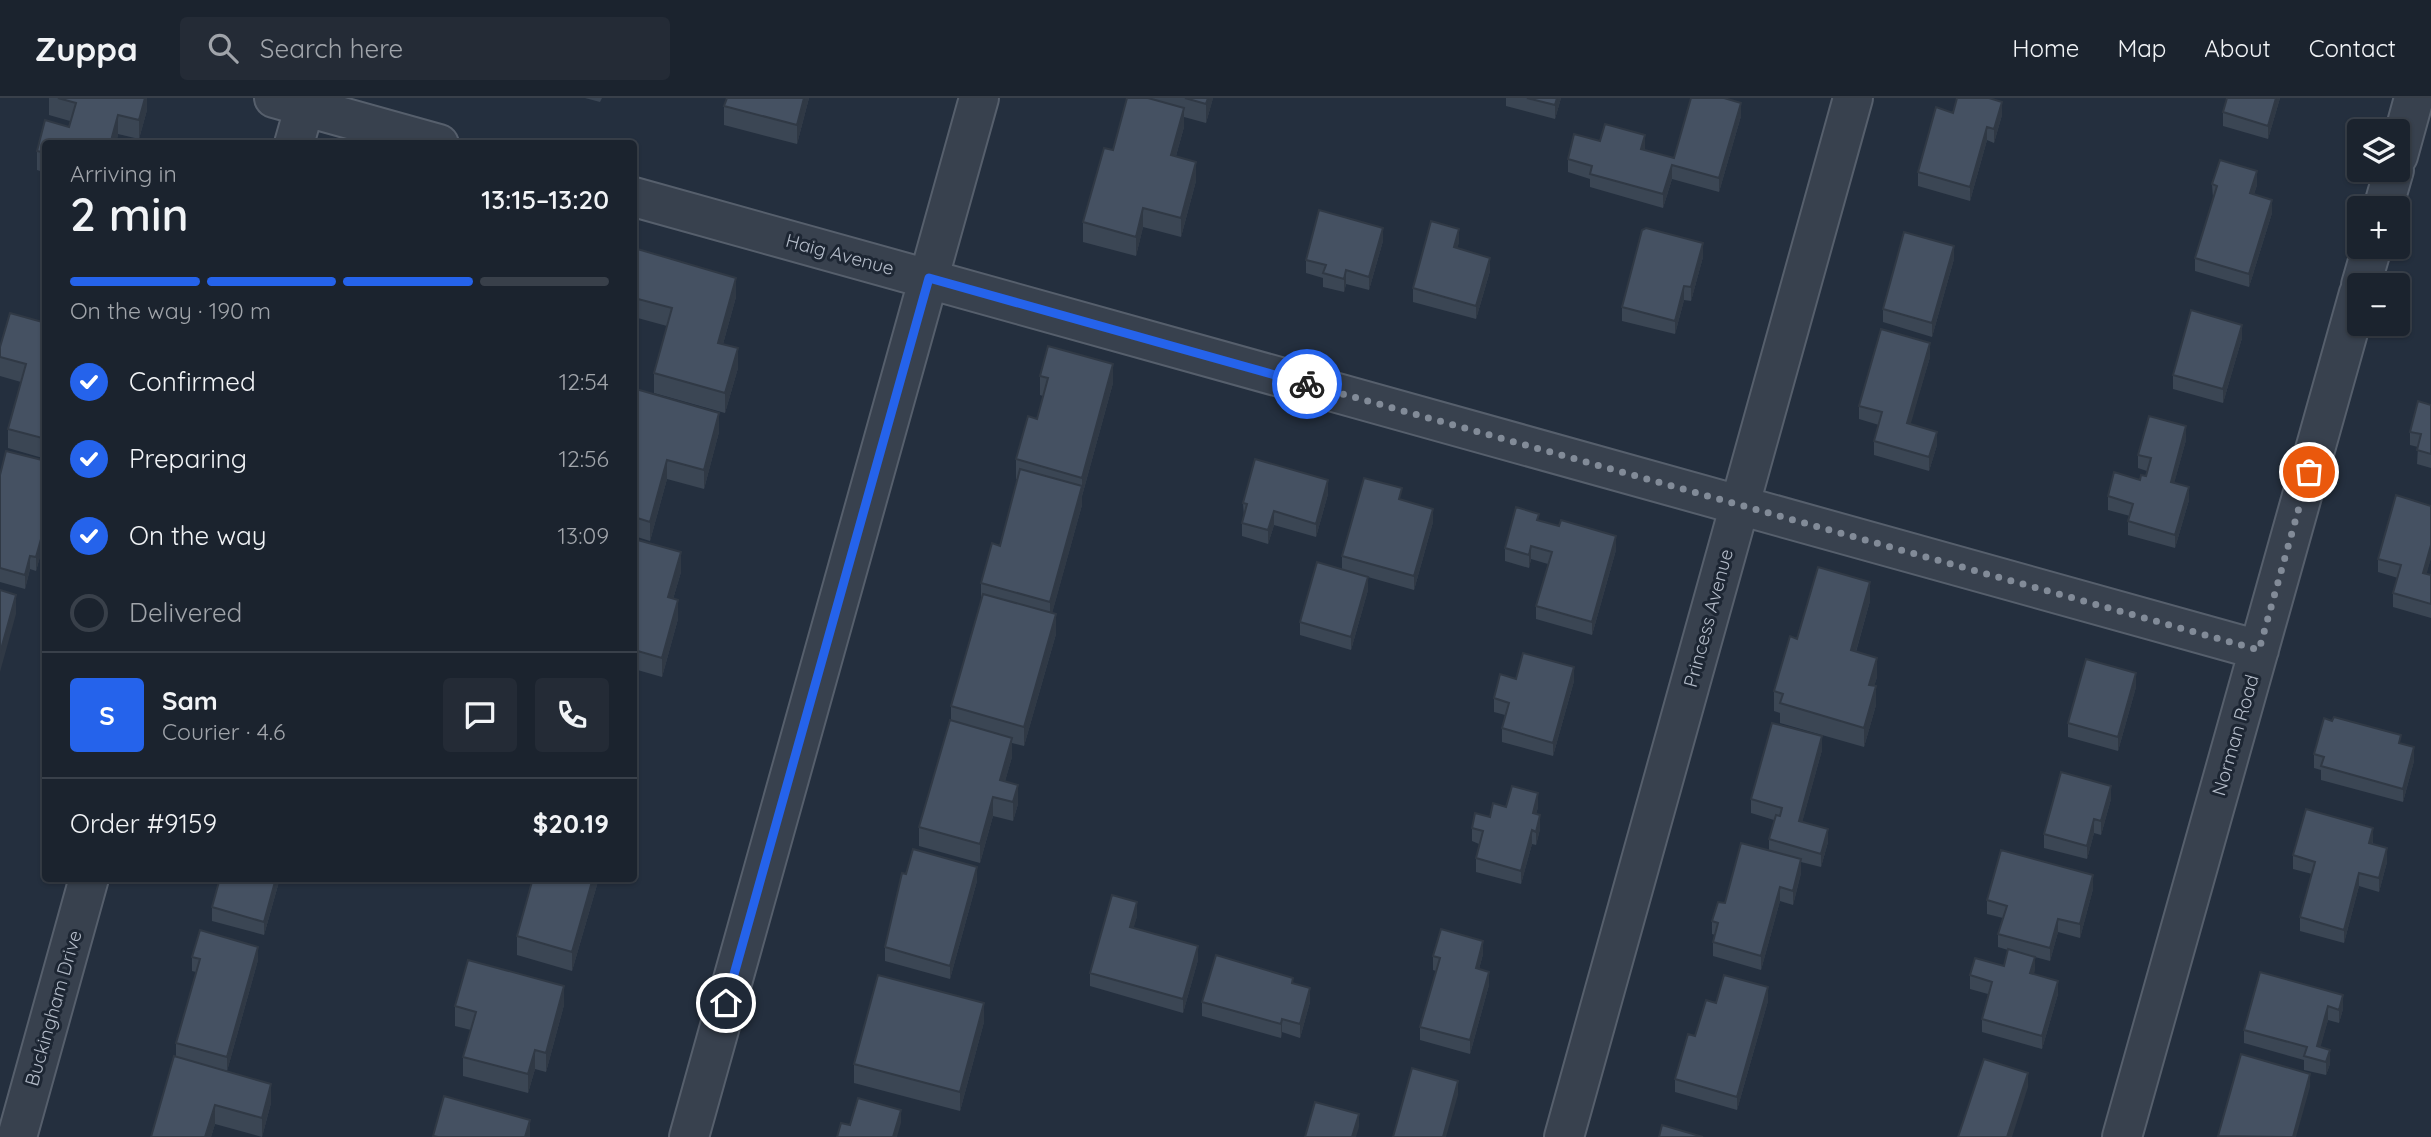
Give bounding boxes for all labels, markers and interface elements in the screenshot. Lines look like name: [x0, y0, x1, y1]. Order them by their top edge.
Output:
search box: [180, 17, 670, 80]
text: Zuppa: [35, 28, 138, 69]
icon: search: [204, 29, 242, 67]
text: Search here: [260, 32, 403, 65]
text: Home: [2012, 33, 2079, 63]
text: Map: [2117, 33, 2166, 63]
text: About: [2204, 33, 2271, 63]
text: Contact: [2309, 33, 2396, 63]
map controls: [2347, 119, 2410, 336]
button: layers: [2347, 119, 2410, 182]
text: Arriving in: [70, 159, 177, 188]
text: 13:15–13:20: [481, 183, 609, 216]
text: 2 min: [70, 185, 189, 243]
button: +: [2347, 196, 2410, 259]
street label: Haig Avenue: [783, 228, 897, 280]
button: −: [2347, 273, 2410, 336]
text: On the way · 190 m: [70, 296, 271, 325]
courier: [1272, 349, 1342, 419]
icon: check: [70, 363, 108, 401]
text: Confirmed: [129, 365, 256, 398]
icon: bike: [1288, 365, 1326, 403]
text: 12:54: [559, 367, 609, 396]
icon: check: [70, 440, 108, 478]
text: Preparing: [129, 442, 247, 475]
pin: [2279, 442, 2339, 502]
text: 12:56: [559, 444, 609, 473]
icon: bag: [2290, 453, 2328, 491]
icon: check: [70, 517, 108, 555]
text: On the way: [129, 519, 267, 552]
text: 13:09: [558, 521, 609, 550]
street label: Princess Avenue: [1678, 546, 1738, 690]
text: Delivered: [129, 596, 242, 629]
street label: Norman Road: [2206, 672, 2264, 798]
button: chat: [443, 678, 517, 752]
button: phone: [535, 678, 609, 752]
text: Sam: [162, 684, 218, 717]
text: S: [99, 699, 115, 732]
text: Courier · 4.6: [162, 717, 285, 746]
text: Order #9159: [70, 807, 217, 840]
text: $20.19: [533, 807, 609, 840]
street label: Buckingham Drive: [19, 927, 87, 1089]
pin: [696, 973, 756, 1033]
icon: home: [707, 984, 745, 1022]

